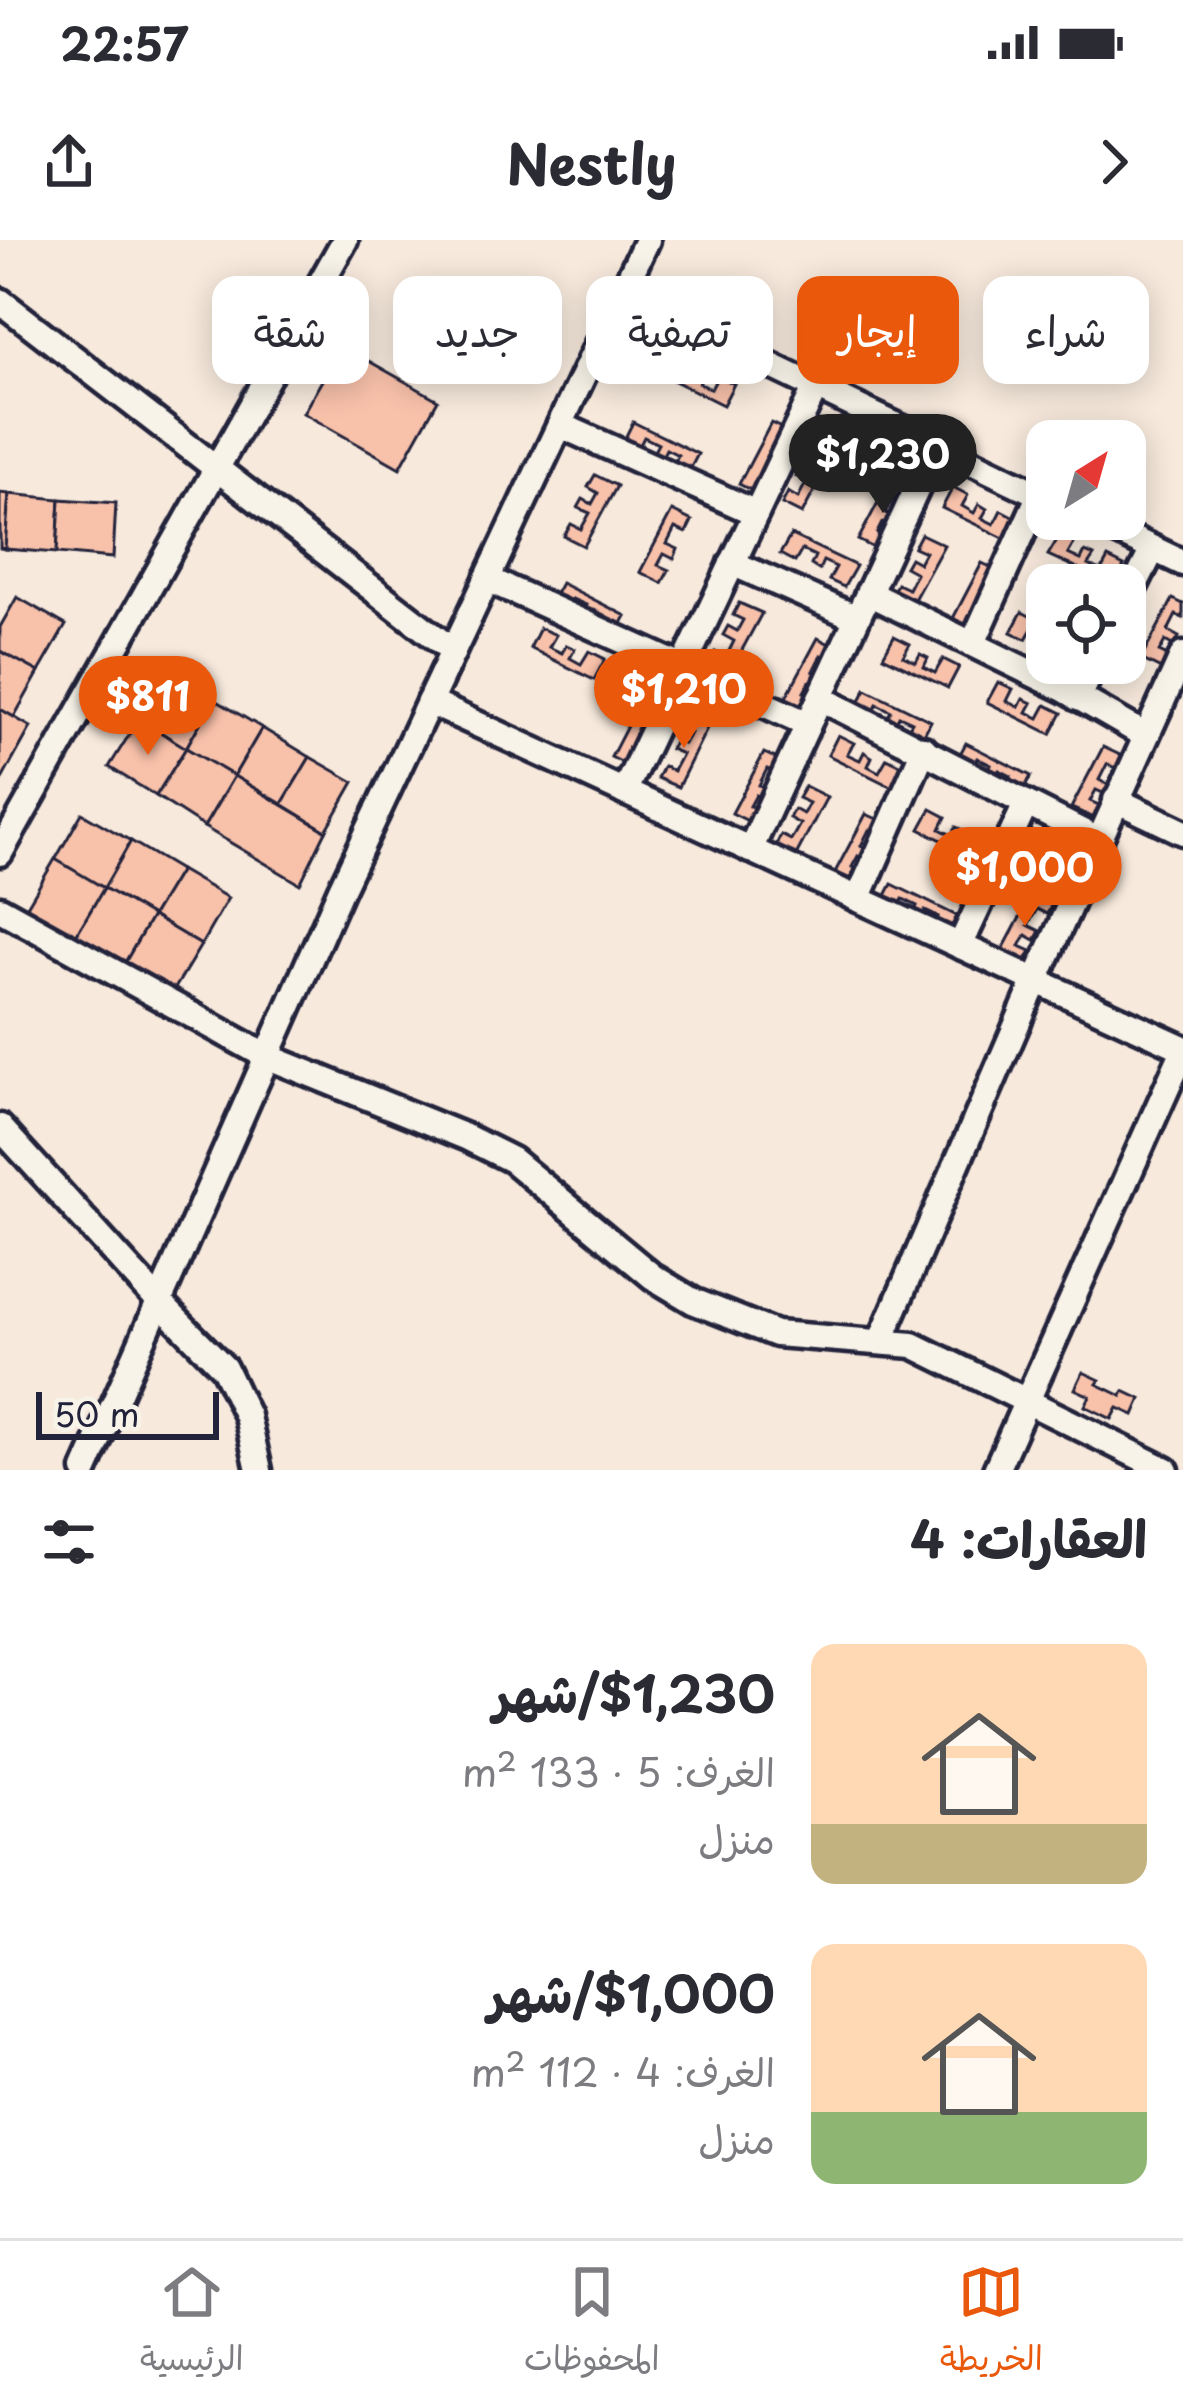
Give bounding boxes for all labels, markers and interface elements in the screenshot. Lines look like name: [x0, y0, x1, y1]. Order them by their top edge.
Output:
text: 22:57: [60, 8, 188, 76]
text: Nestly: [506, 122, 677, 203]
icon: share: [36, 129, 102, 195]
icon: forward: [1081, 129, 1147, 195]
chip: شقة: [212, 276, 369, 384]
chip: جديد: [393, 276, 562, 384]
chip: تصفية: [586, 276, 773, 384]
chip: إيجار: [797, 276, 959, 384]
chip: شراء: [983, 276, 1149, 384]
pin: $1,230: [785, 414, 981, 516]
north arrow: [1026, 420, 1146, 540]
map controls: [1026, 420, 1146, 684]
text: $1,230: [816, 423, 950, 482]
button: locate: [1026, 564, 1146, 684]
pin: $1,210: [586, 649, 782, 751]
pin: $811: [77, 656, 219, 758]
text: $1,210: [621, 658, 747, 717]
text: $811: [106, 665, 190, 724]
pin: $1,000: [927, 827, 1123, 929]
text: $1,000: [956, 836, 1094, 895]
scale bar: [36, 1386, 219, 1439]
text: 50 m: [54, 1388, 140, 1438]
text: العقارات: 4: [910, 1498, 1147, 1575]
icon: filters: [36, 1509, 102, 1575]
text: $1,230/شهر: [493, 1653, 775, 1730]
icon: home: [907, 1692, 1051, 1836]
text: الغرف: 5 · 133 m²: [462, 1741, 775, 1800]
text: منزل: [698, 1808, 775, 1867]
text: $1,000/شهر: [488, 1953, 775, 2030]
icon: home: [907, 1992, 1051, 2136]
text: الغرف: 4 · 112 m²: [471, 2041, 775, 2100]
text: منزل: [698, 2108, 775, 2167]
tab: الرئيسية: [140, 2259, 244, 2388]
tab: المحفوظات: [524, 2259, 660, 2388]
tab: الخريطة: [940, 2259, 1043, 2388]

